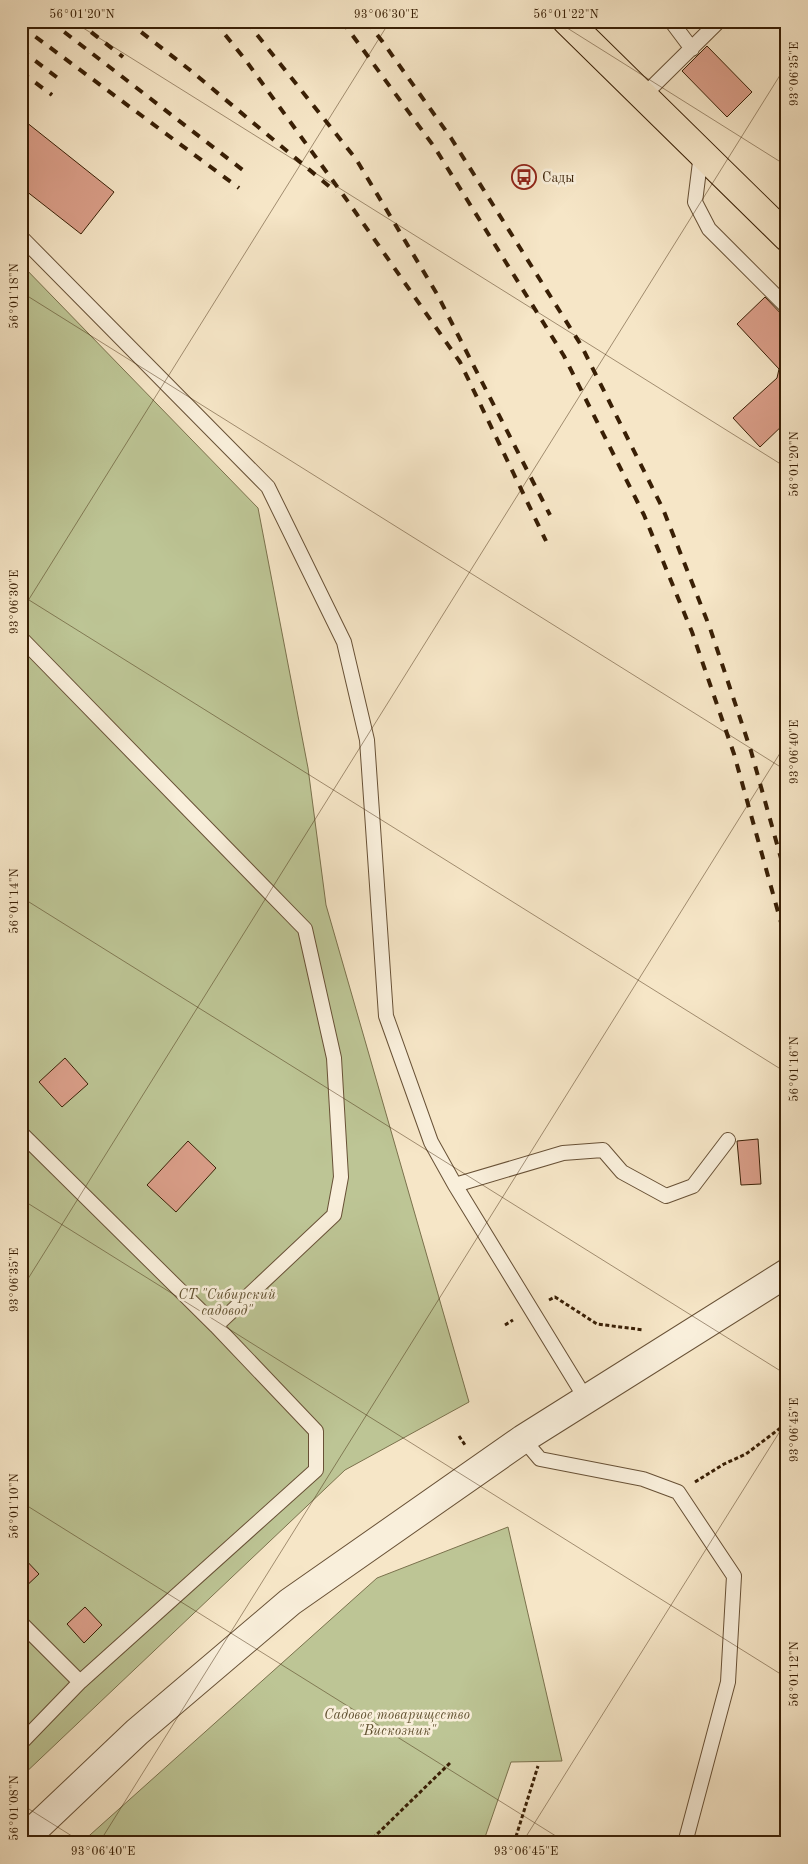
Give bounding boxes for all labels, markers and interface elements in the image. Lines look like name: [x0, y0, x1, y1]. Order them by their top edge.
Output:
text: 56°01'20"N: [49, 8, 115, 21]
text: 56°01'22"N: [533, 8, 599, 21]
text: 93°06'30"E: [354, 9, 418, 21]
text: 93°06'35"E: [788, 42, 801, 106]
bus stop icon: Сады: [511, 164, 537, 190]
place label: Сады: [542, 171, 574, 185]
text: 56°01'18"N: [8, 263, 21, 329]
text: 56°01'20"N: [788, 431, 801, 497]
text: 93°06'30"E: [9, 570, 21, 634]
text: 93°06'40"E: [789, 720, 801, 784]
text: 56°01'14"N: [8, 868, 21, 934]
text: 56°01'16"N: [788, 1036, 801, 1102]
text: 93°06'35"E: [8, 1248, 21, 1312]
park label: СТ "Сибирский садовод": [178, 1287, 276, 1318]
text: 93°06'45"E: [788, 1398, 801, 1462]
text: 56°01'10"N: [8, 1473, 21, 1539]
text: 56°01'12"N: [788, 1641, 801, 1707]
park label: Садовое товарищество "Вискозник": [324, 1708, 470, 1738]
text: 56°01'08"N: [8, 1775, 21, 1841]
text: 93°06'45"E: [494, 1845, 558, 1858]
text: 93°06'40"E: [71, 1846, 135, 1858]

